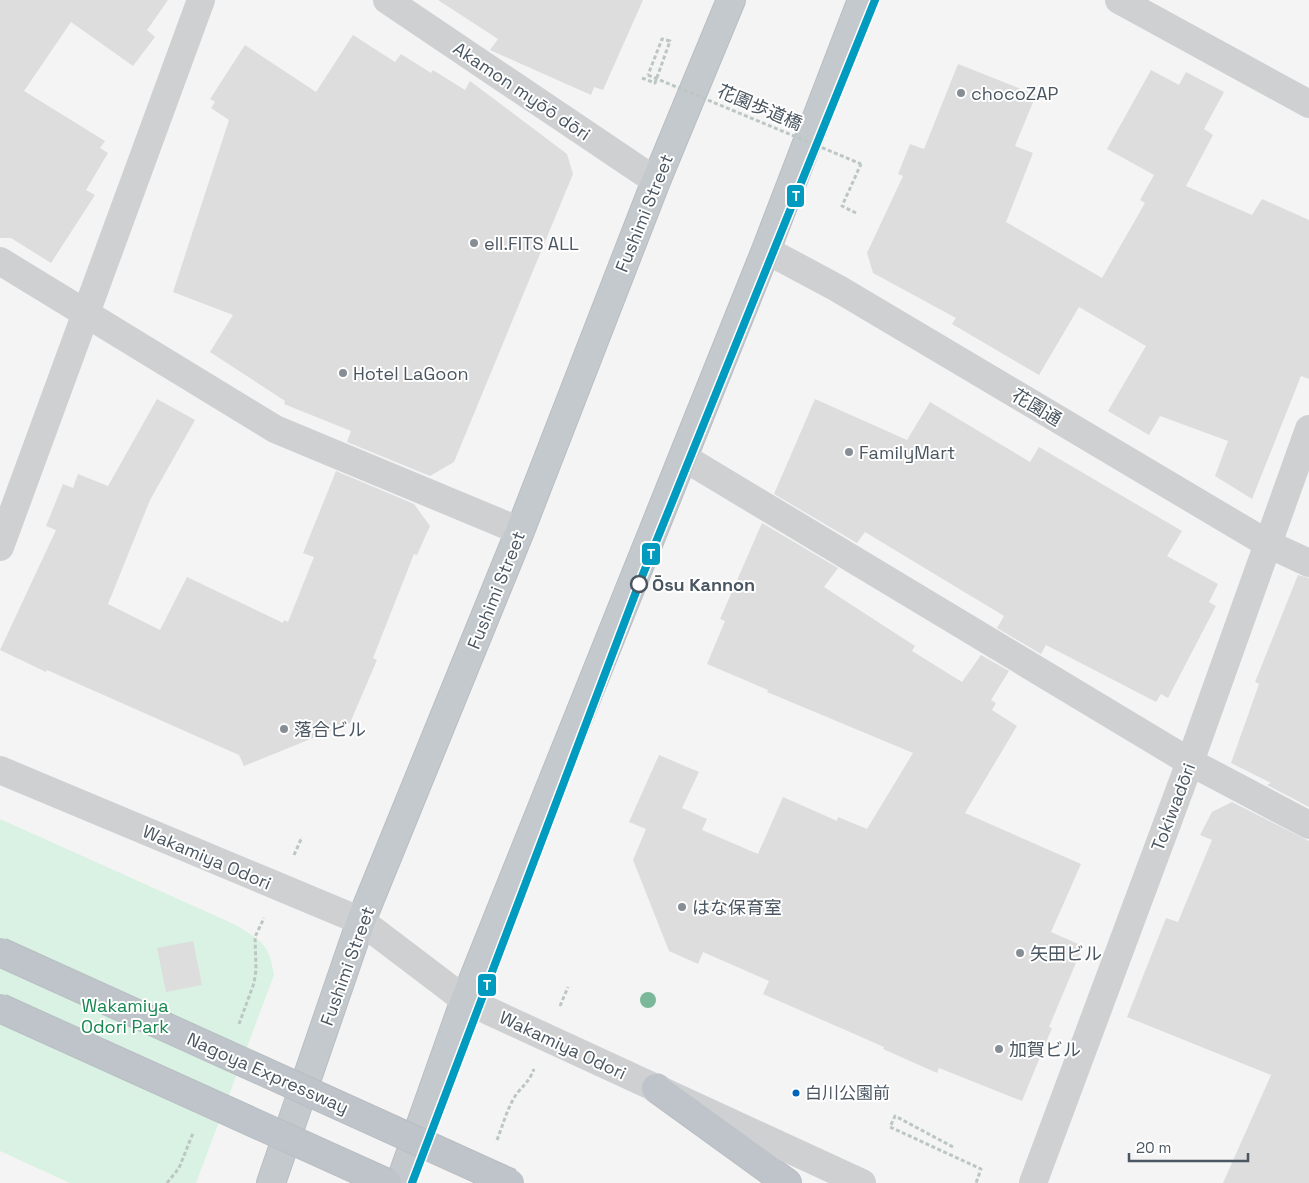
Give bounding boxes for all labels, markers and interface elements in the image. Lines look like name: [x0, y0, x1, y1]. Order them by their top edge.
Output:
street label: Akamon myōō dōri: [449, 37, 595, 145]
street label: 花園歩道橋: [714, 79, 806, 135]
place label: chocoZAP: [971, 82, 1059, 105]
marker: chocoZAP: [955, 87, 967, 99]
street label: Fushimi Street: [610, 151, 678, 275]
line badge: T: [786, 184, 805, 208]
text: T: [792, 187, 800, 205]
place label: ell.FITS ALL: [484, 232, 579, 255]
marker: ell.FITS ALL: [468, 237, 480, 249]
place label: Hotel LaGoon: [353, 362, 469, 385]
marker: Hotel LaGoon: [337, 367, 349, 379]
street label: 花園通: [1008, 383, 1066, 431]
place label: FamilyMart: [859, 441, 955, 464]
marker: FamilyMart: [843, 446, 855, 458]
street label: Fushimi Street: [462, 528, 530, 652]
line badge: T: [641, 542, 661, 566]
text: T: [647, 545, 655, 563]
place label: Ōsu Kannon: [652, 573, 755, 596]
marker: Ōsu Kannon: [630, 575, 648, 593]
place label: 落合ビル: [294, 718, 366, 741]
marker: 落合ビル: [278, 723, 290, 735]
street label: Tokiwadōri: [1146, 760, 1200, 854]
street label: Wakamiya Odori: [139, 820, 275, 894]
place label: はな保育室: [692, 896, 782, 919]
marker: はな保育室: [676, 901, 688, 913]
street label: Fushimi Street: [315, 903, 379, 1029]
place label: 矢田ビル: [1030, 942, 1102, 965]
marker: 矢田ビル: [1014, 947, 1026, 959]
line badge: T: [477, 973, 497, 997]
text: T: [483, 976, 491, 994]
park label: Wakamiya Odori Park: [81, 994, 169, 1038]
street label: Wakamiya Odori: [496, 1006, 630, 1084]
street label: Nagoya Expressway: [184, 1027, 352, 1119]
place label: 加賀ビル: [1009, 1038, 1081, 1061]
marker: 加賀ビル: [993, 1043, 1005, 1055]
place label: 白川公園前: [805, 1082, 890, 1104]
marker: 白川公園前: [791, 1088, 801, 1098]
scale bar: [1129, 1130, 1248, 1162]
text: 20 m: [1136, 1138, 1171, 1157]

